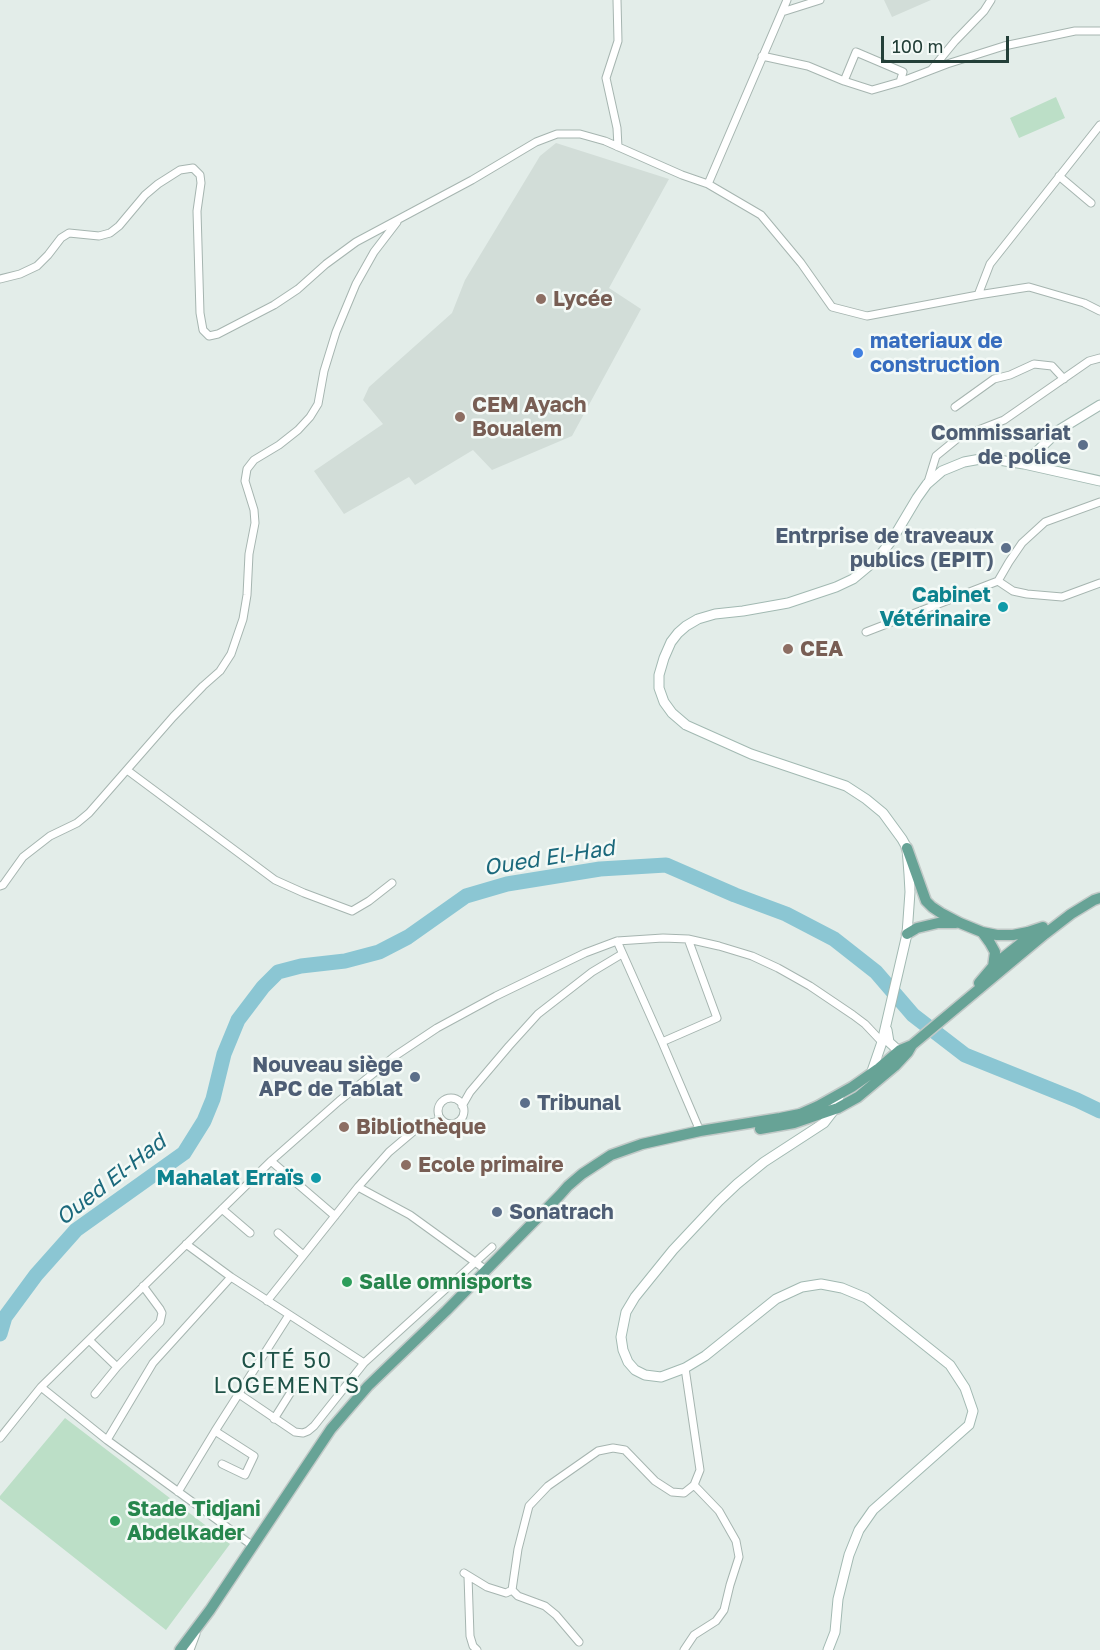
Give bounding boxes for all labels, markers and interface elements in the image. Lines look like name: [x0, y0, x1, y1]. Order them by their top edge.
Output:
scale bar: [884, 24, 1012, 62]
text: 100 m: [892, 35, 943, 57]
place label: Lycée: [553, 286, 613, 312]
marker: Lycée: [534, 292, 548, 306]
place label: materiaux de construction: [870, 328, 1003, 378]
marker: materiaux de construction: [851, 346, 865, 360]
place label: CEM Ayach Boualem: [472, 392, 587, 442]
marker: CEM Ayach Boualem: [453, 410, 467, 424]
place label: Commissariat de police: [931, 420, 1071, 470]
marker: Commissariat de police: [1076, 438, 1090, 452]
place label: Entrprise de traveaux publics (EPIT): [775, 523, 994, 573]
marker: Entrprise de traveaux publics (EPIT): [999, 541, 1013, 555]
place label: Cabinet Vétérinaire: [879, 582, 991, 632]
marker: Cabinet Vétérinaire: [996, 600, 1010, 614]
place label: CEA: [800, 636, 843, 662]
marker: CEA: [781, 642, 795, 656]
water label: Oued El-Had: [482, 835, 616, 881]
place label: Nouveau siège APC de Tablat: [252, 1052, 403, 1102]
marker: Nouveau siège APC de Tablat: [408, 1070, 422, 1084]
place label: Tribunal: [537, 1090, 621, 1116]
marker: Tribunal: [518, 1096, 532, 1110]
place label: Bibliothèque: [356, 1114, 486, 1140]
marker: Bibliothèque: [337, 1120, 351, 1134]
water label: Oued El-Had: [51, 1129, 171, 1231]
place label: Ecole primaire: [418, 1152, 564, 1178]
marker: Ecole primaire: [399, 1158, 413, 1172]
place label: Mahalat Erraïs: [157, 1165, 304, 1191]
marker: Mahalat Erraïs: [309, 1171, 323, 1185]
place label: Sonatrach: [509, 1199, 614, 1225]
marker: Sonatrach: [490, 1205, 504, 1219]
place label: Salle omnisports: [359, 1269, 532, 1295]
marker: Salle omnisports: [340, 1275, 354, 1289]
district label: CITÉ 50 LOGEMENTS: [214, 1348, 360, 1400]
place label: Stade Tidjani Abdelkader: [127, 1496, 261, 1546]
marker: Stade Tidjani Abdelkader: [108, 1514, 122, 1528]

